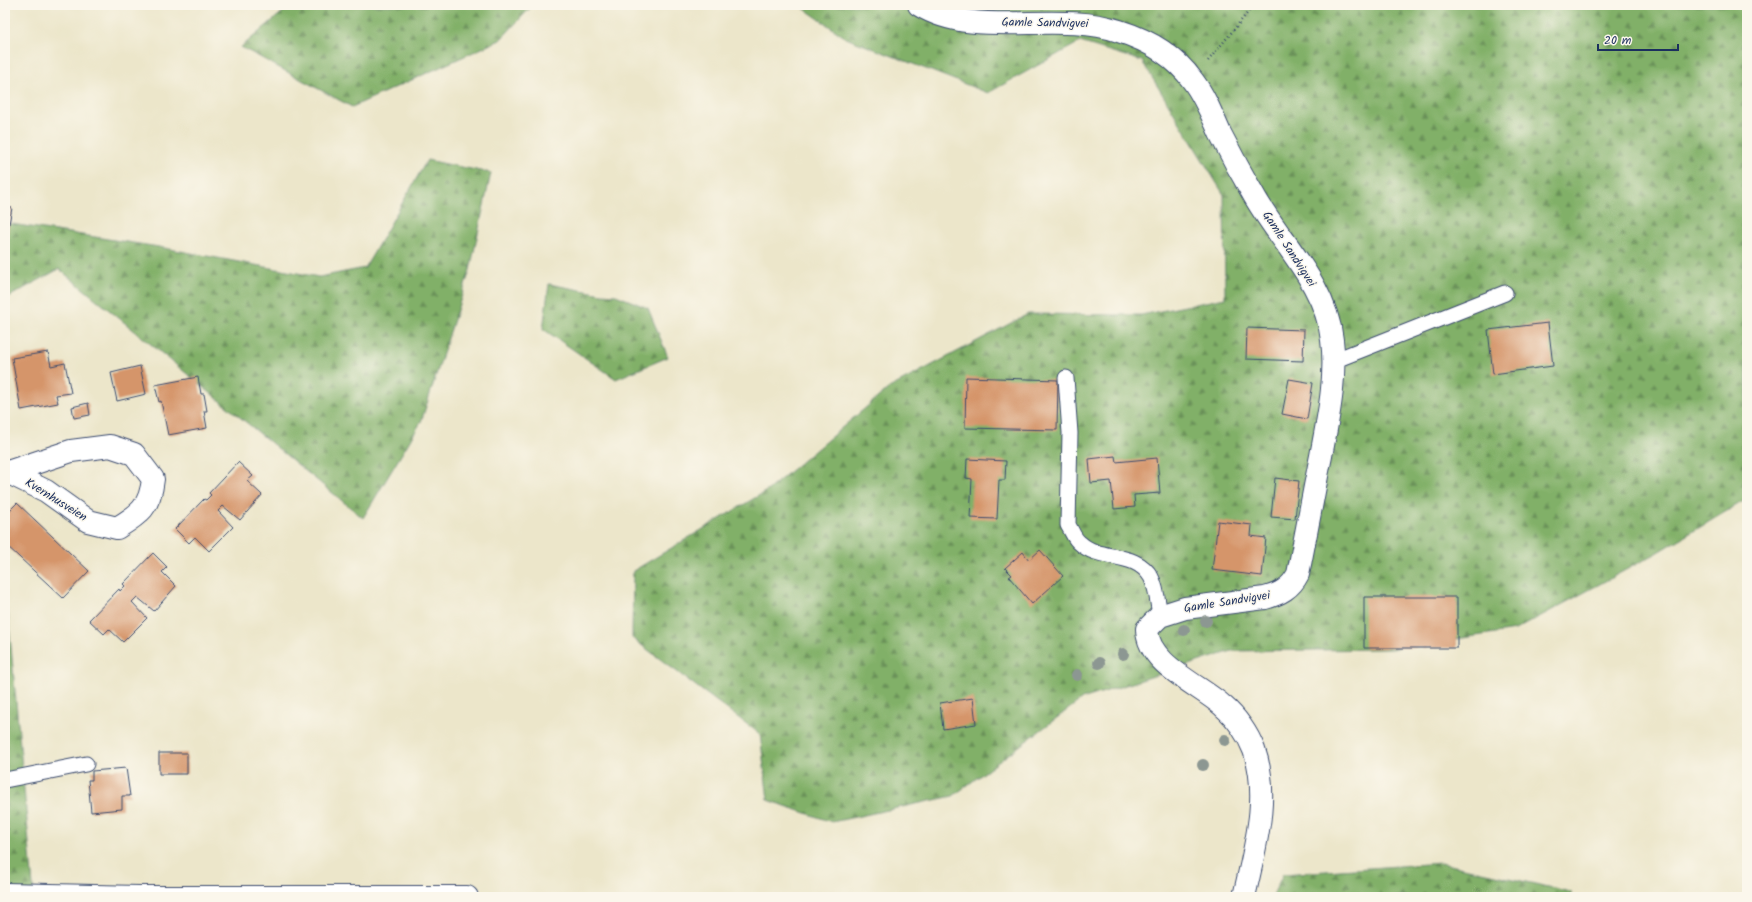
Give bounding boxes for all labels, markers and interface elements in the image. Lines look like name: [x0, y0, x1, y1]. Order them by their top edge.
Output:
street label: Gamle Sandvigvei: [1001, 13, 1090, 33]
scale bar: [1598, 26, 1678, 52]
text: 20 m: [1604, 31, 1632, 50]
street label: Gamle Sandvigvei: [1257, 207, 1321, 292]
street label: Kvernhusveien: [21, 473, 91, 527]
street label: Gamle Sandvigvei: [1183, 586, 1273, 618]

